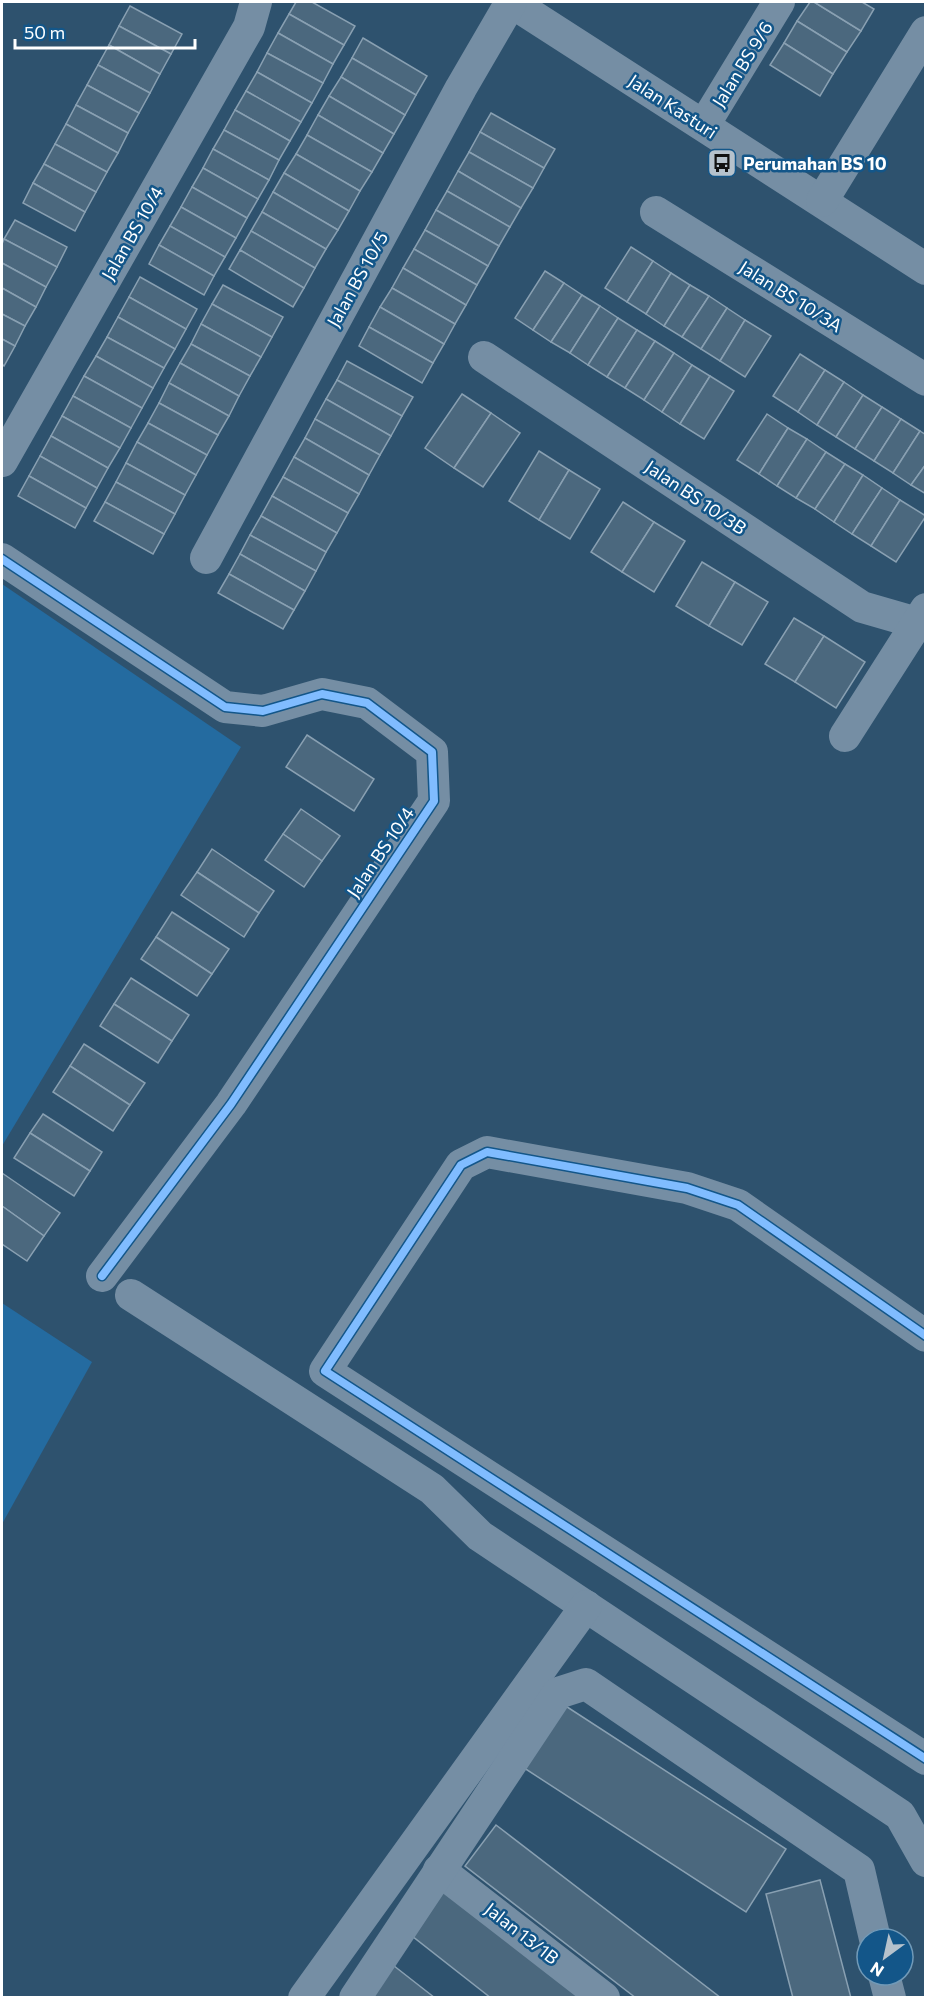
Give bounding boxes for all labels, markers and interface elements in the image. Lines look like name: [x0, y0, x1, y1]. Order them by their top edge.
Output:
scale bar: [15, 12, 195, 50]
street label: Jalan BS 9/6: [707, 17, 777, 111]
text: 50 m: [24, 21, 65, 43]
street label: Jalan Kasturi: [625, 69, 721, 143]
bus stop icon: Perumahan BS 10: [706, 147, 738, 179]
place label: Perumahan BS 10: [743, 152, 887, 174]
street label: Jalan BS 10/4: [96, 182, 168, 284]
street label: Jalan BS 10/5: [322, 228, 392, 330]
street label: Jalan BS 10/3A: [735, 256, 847, 336]
street label: Jalan BS 10/3B: [641, 455, 751, 539]
street label: Jalan BS 10/4: [342, 802, 418, 901]
street label: Jalan 13/1B: [481, 1897, 563, 1969]
north arrow: [855, 1927, 915, 1987]
text: N: [866, 1959, 887, 1981]

